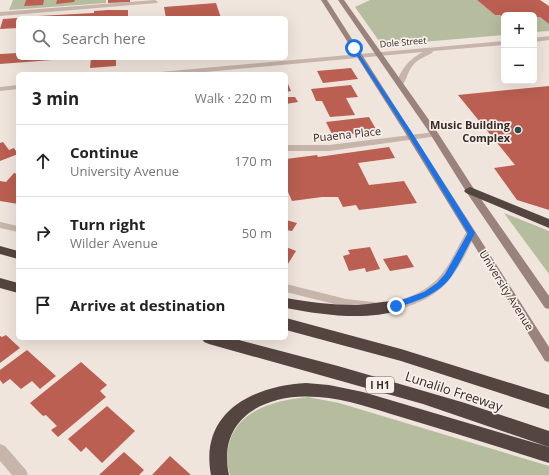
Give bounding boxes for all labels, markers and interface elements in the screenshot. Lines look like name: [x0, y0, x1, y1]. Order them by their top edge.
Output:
map controls: [501, 12, 537, 84]
button: +: [501, 12, 537, 48]
search box: [16, 16, 288, 60]
icon: search: [30, 27, 52, 49]
text: Search here: [62, 28, 146, 48]
street label: Dole Street: [379, 33, 427, 51]
route start: [345, 39, 363, 57]
button: −: [501, 48, 537, 84]
text: 3 min: [32, 87, 79, 110]
text: Walk · 220 m: [195, 89, 272, 107]
place label: Music Building Complex: [430, 117, 511, 145]
street label: Puaena Place: [312, 123, 382, 145]
marker: Music Building Complex: [513, 125, 523, 135]
text: Continue: [70, 142, 138, 162]
icon: ahead: [32, 150, 54, 172]
text: 170 m: [234, 152, 272, 170]
text: University Avenue: [70, 162, 179, 180]
text: Turn right: [70, 214, 145, 234]
icon: right: [32, 222, 54, 244]
text: 50 m: [242, 224, 272, 242]
text: Wilder Avenue: [70, 234, 158, 252]
street label: University Avenue: [476, 247, 538, 333]
icon: arrive: [32, 294, 54, 316]
text: Arrive at destination: [70, 295, 225, 315]
route end: [387, 297, 405, 315]
street label: Lunalilo Freeway: [403, 367, 505, 415]
road number: I H1: [366, 377, 394, 393]

